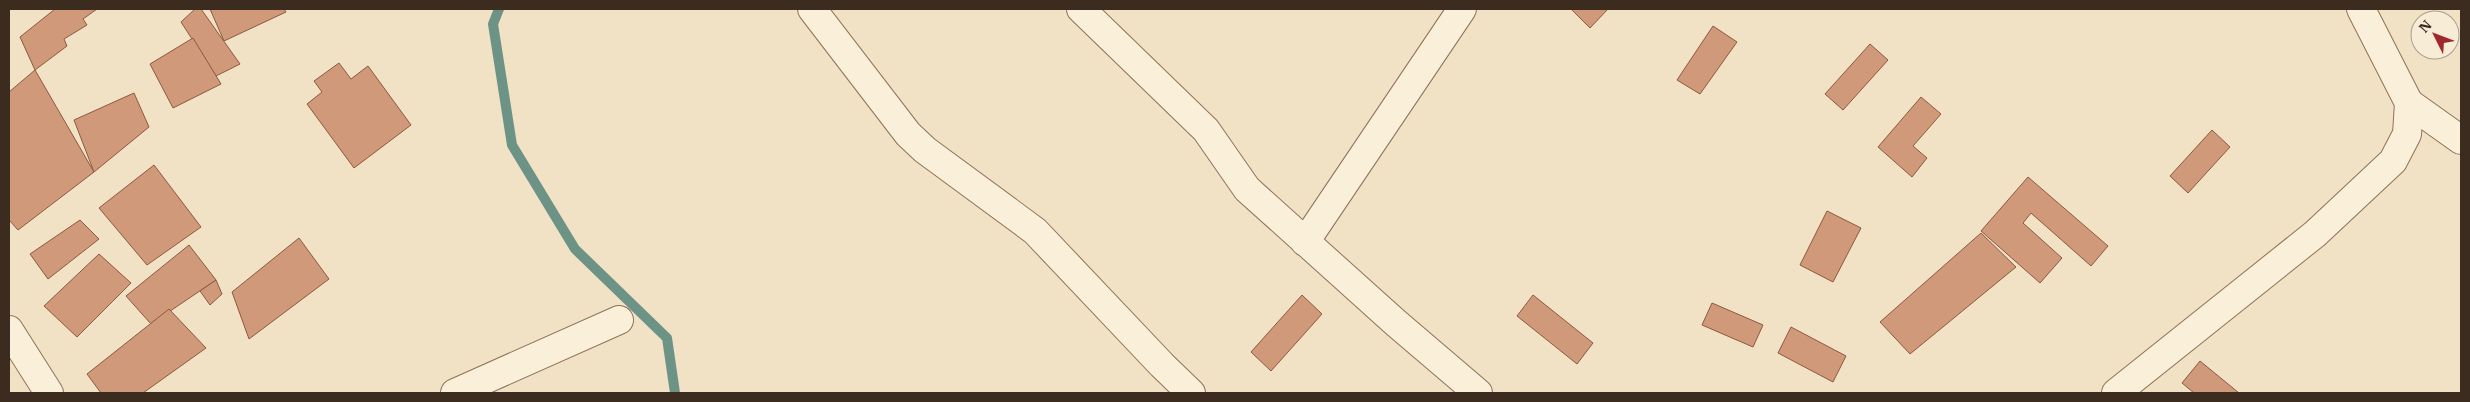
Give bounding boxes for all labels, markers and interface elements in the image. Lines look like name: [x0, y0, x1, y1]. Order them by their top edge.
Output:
north arrow: [2410, 10, 2460, 60]
text: N: [2415, 16, 2436, 36]

